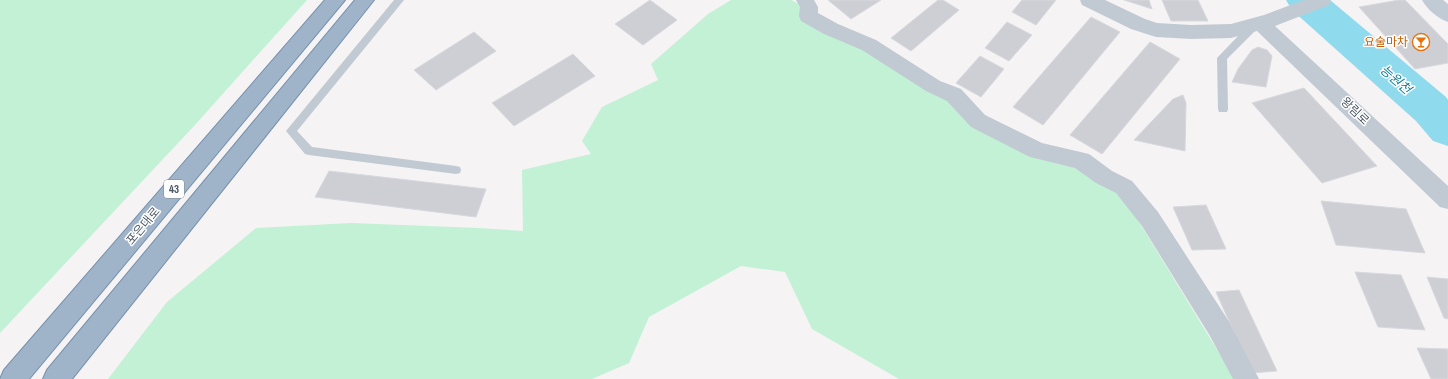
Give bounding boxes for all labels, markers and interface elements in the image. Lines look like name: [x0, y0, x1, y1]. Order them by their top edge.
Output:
bar icon: 요술마차: [1411, 32, 1431, 52]
place label: 요술마차: [1364, 34, 1408, 50]
water label: 능원천: [1377, 61, 1416, 98]
street label: 왕림로: [1338, 94, 1372, 128]
road number: 43: [164, 180, 184, 198]
street label: 포은대로: [123, 204, 163, 248]

